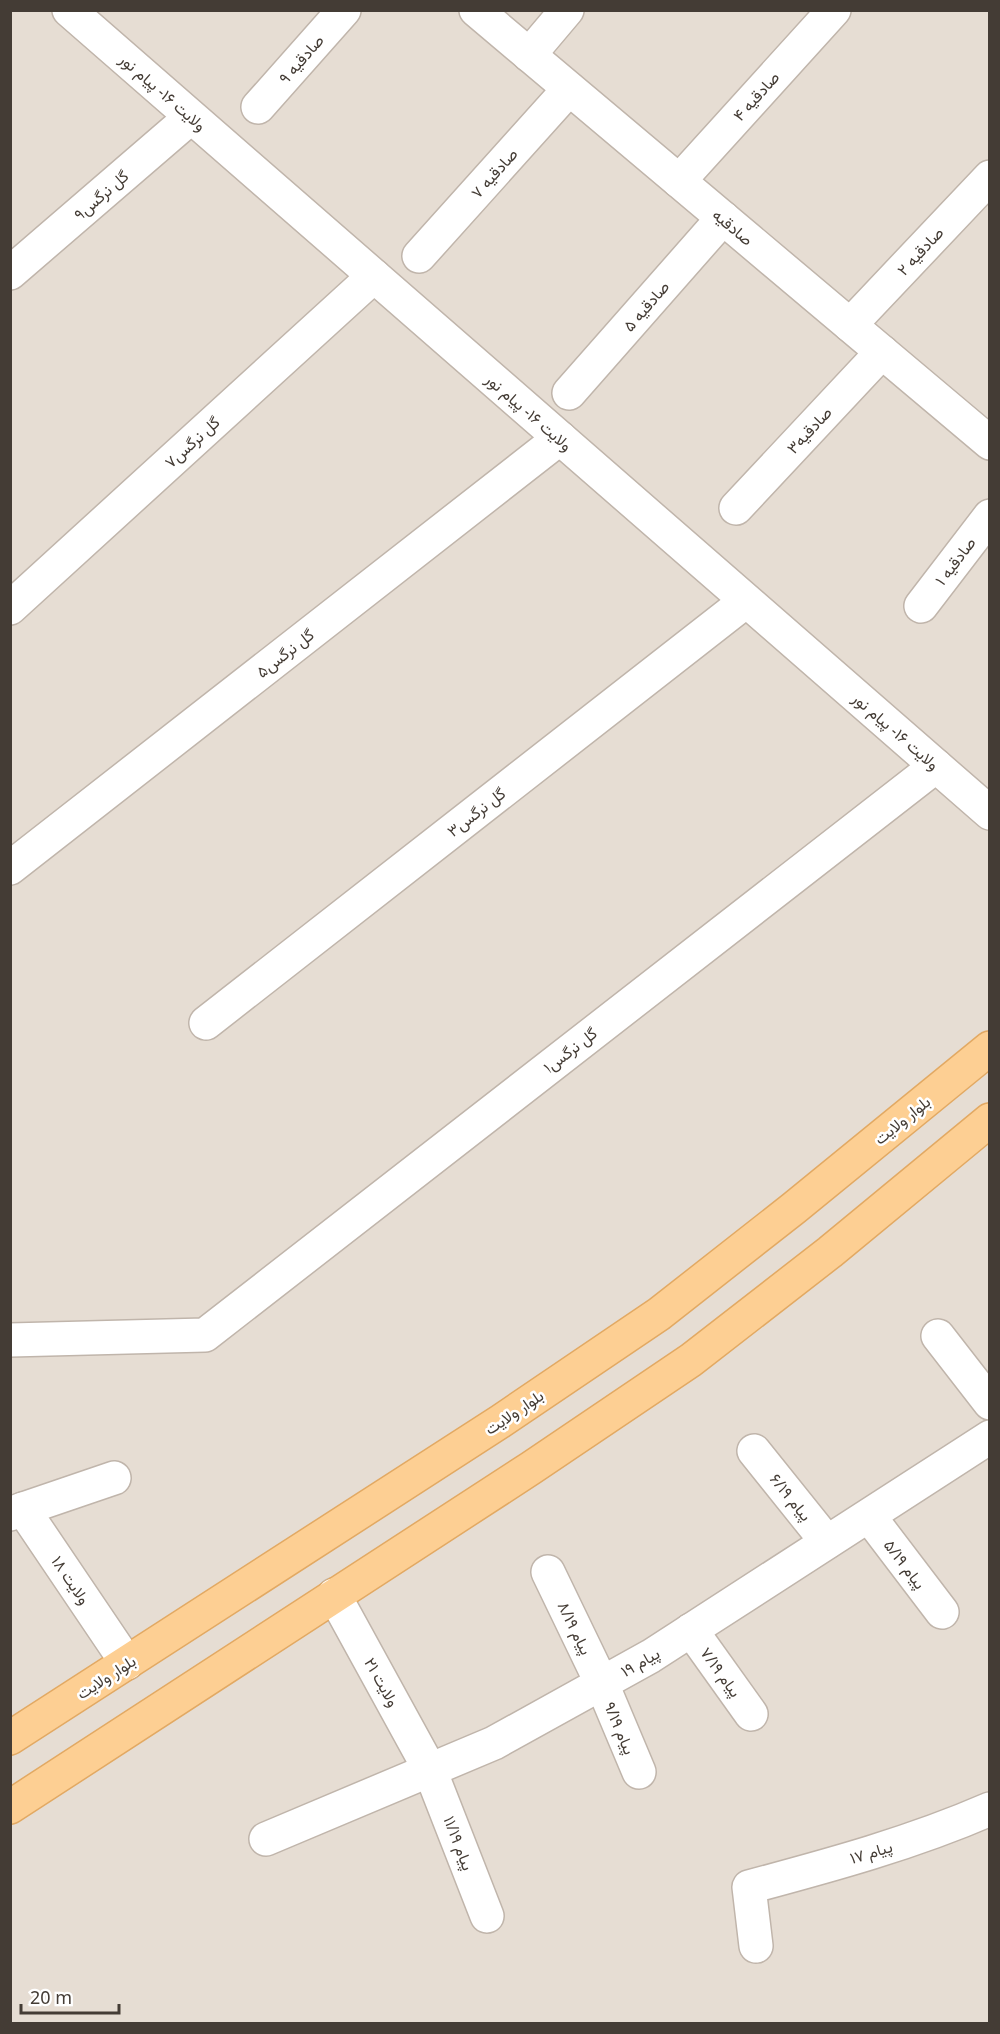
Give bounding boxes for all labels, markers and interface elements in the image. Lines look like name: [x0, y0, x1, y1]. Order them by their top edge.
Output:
street label: صادقیه ۹: [273, 30, 329, 88]
street label: ولایت ۱۶- پیام نور: [114, 48, 211, 137]
street label: صادقیه ۴: [728, 66, 784, 126]
street label: صادقیه ۷: [466, 143, 522, 203]
street label: گل نرگس۹: [69, 165, 133, 225]
street label: صادقیه: [708, 204, 758, 250]
street label: صادقیه ۲: [892, 222, 948, 280]
street label: صادقیه ۵: [618, 276, 674, 336]
street label: ولایت ۱۶- پیام نور: [480, 368, 577, 457]
street label: صادقیه۳: [781, 402, 837, 458]
street label: گل نرگس۷: [160, 411, 224, 473]
street label: صادقیه ۱: [930, 532, 980, 590]
street label: گل نرگس۵: [252, 624, 318, 682]
street label: ولایت ۱۶- پیام نور: [847, 687, 944, 776]
street label: گل نرگس۳: [442, 782, 510, 842]
street label: گل نرگس۱: [538, 1022, 602, 1078]
street label: بلوار ولایت: [869, 1091, 935, 1149]
street label: بلوار ولایت: [480, 1384, 548, 1440]
street label: پیام ۶/۱۹: [764, 1469, 817, 1526]
street label: پیام ۵/۱۹: [878, 1535, 931, 1594]
street label: ولایت ۱۸: [47, 1551, 95, 1609]
street label: پیام ۸/۱۹: [552, 1598, 597, 1659]
street label: پیام ۱۹: [617, 1642, 664, 1683]
street label: پیام ۷/۱۹: [695, 1643, 747, 1702]
street label: بلوار ولایت: [72, 1650, 140, 1704]
street label: ولایت ۲۱: [359, 1653, 405, 1711]
street label: پیام ۹/۱۹: [598, 1698, 641, 1758]
street label: پیام ۱۱/۱۹: [438, 1813, 479, 1874]
street label: پیام ۱۷: [847, 1835, 895, 1870]
scale bar: [21, 1977, 118, 2015]
text: 20 m: [30, 1985, 72, 2009]

